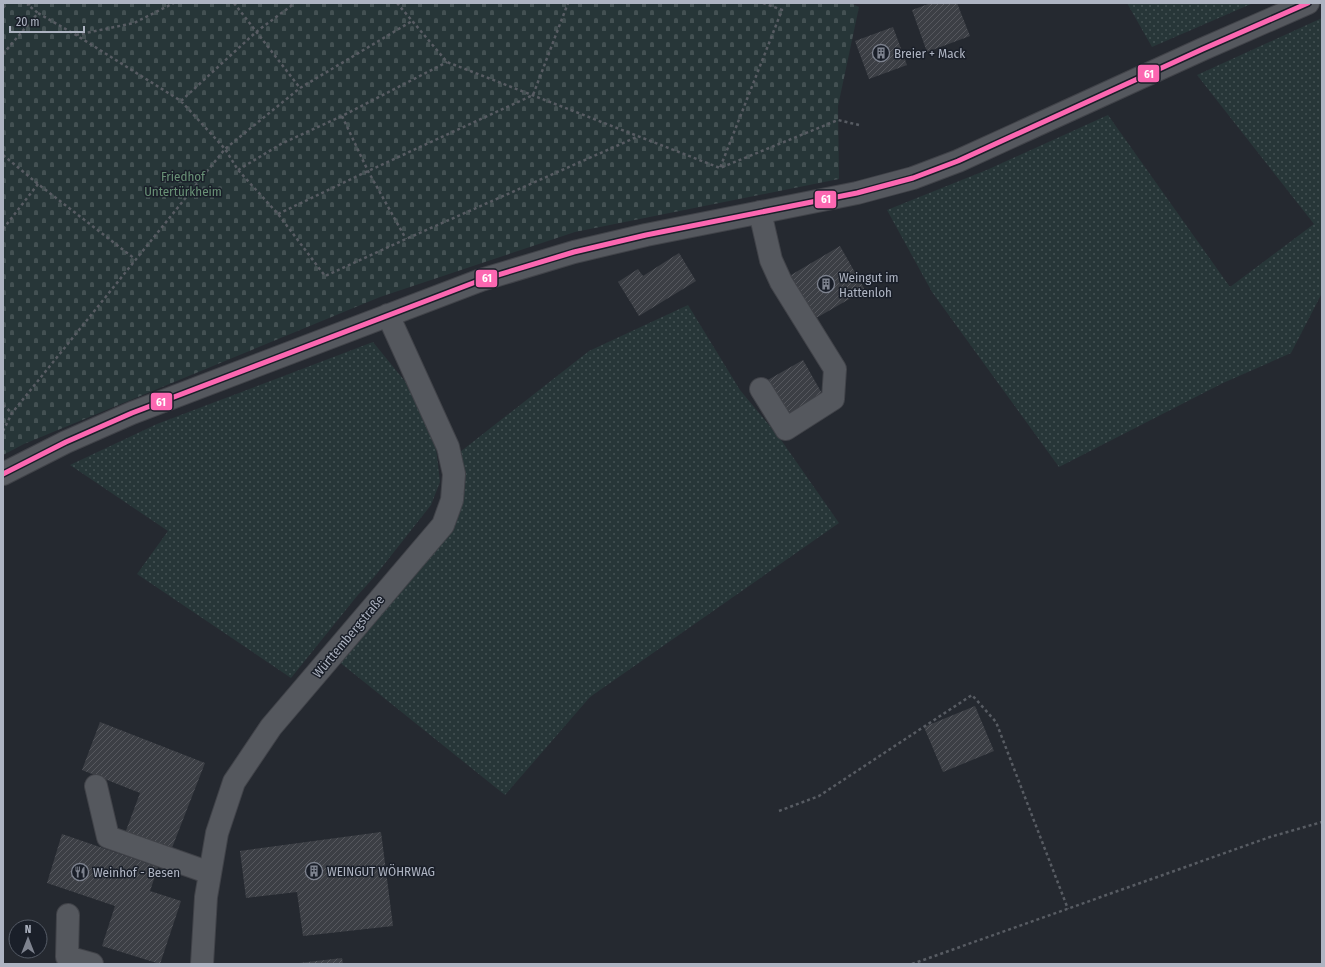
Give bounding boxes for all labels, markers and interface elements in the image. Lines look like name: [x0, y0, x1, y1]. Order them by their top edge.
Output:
scale bar: [10, 8, 84, 34]
text: 20 m: [16, 15, 40, 29]
building icon: Breier + Mack: [871, 43, 891, 63]
place label: Breier + Mack: [894, 46, 966, 61]
line badge: 61: [1137, 64, 1160, 83]
text: 61: [1144, 68, 1154, 81]
park label: Friedhof Untertürkheim: [144, 169, 222, 199]
line badge: 61: [814, 190, 837, 209]
text: 61: [821, 193, 831, 206]
line badge: 61: [475, 269, 498, 288]
place label: Weingut im Hattenloh: [839, 270, 899, 300]
text: 61: [482, 272, 492, 285]
building icon: Weingut im Hattenloh: [816, 274, 836, 294]
line badge: 61: [150, 392, 173, 411]
text: 61: [156, 396, 166, 409]
street label: Württembergstraße: [310, 592, 387, 681]
building icon: WEINGUT WÖHRWAG: [304, 861, 324, 881]
restaurant icon: Weinhof - Besen: [70, 862, 90, 882]
place label: WEINGUT WÖHRWAG: [327, 863, 435, 879]
place label: Weinhof - Besen: [93, 865, 180, 880]
north arrow: [8, 919, 48, 959]
text: N: [25, 923, 31, 936]

